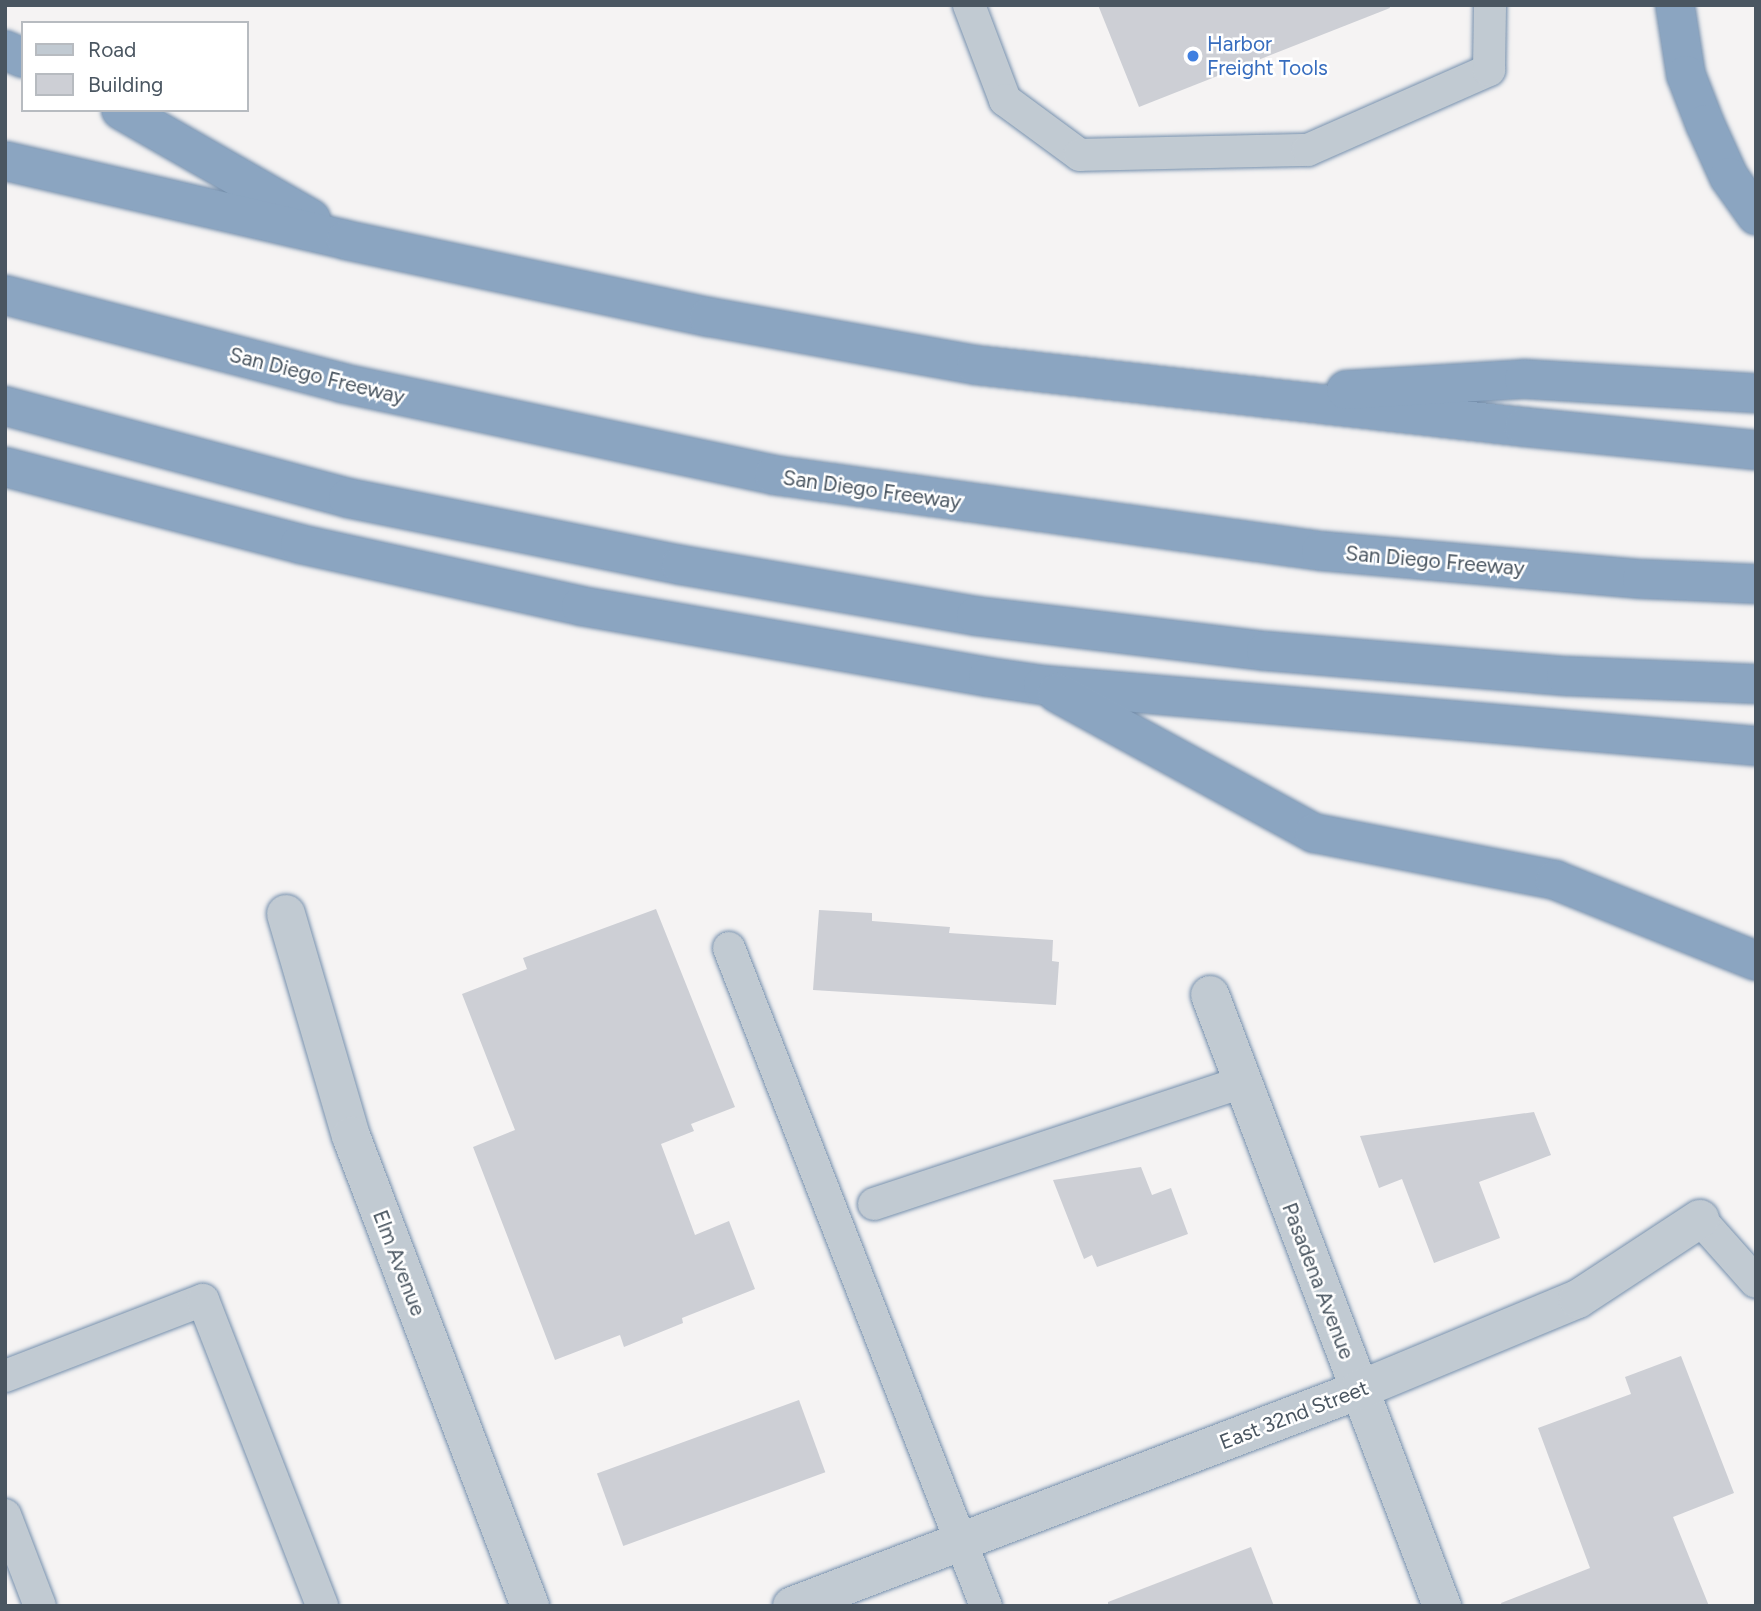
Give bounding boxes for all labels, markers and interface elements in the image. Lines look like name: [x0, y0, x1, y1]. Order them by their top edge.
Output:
legend: [21, 21, 248, 112]
place label: Harbor Freight Tools: [1207, 31, 1328, 81]
text: Road: [88, 37, 136, 62]
marker: Harbor Freight Tools: [1185, 48, 1201, 64]
text: Building: [88, 72, 163, 97]
street label: San Diego Freeway: [227, 342, 407, 410]
street label: San Diego Freeway: [781, 465, 963, 515]
street label: San Diego Freeway: [1344, 541, 1526, 581]
street label: Pasadena Avenue: [1277, 1199, 1359, 1363]
street label: Elm Avenue: [367, 1207, 431, 1319]
street label: East 32nd Street: [1216, 1375, 1372, 1455]

